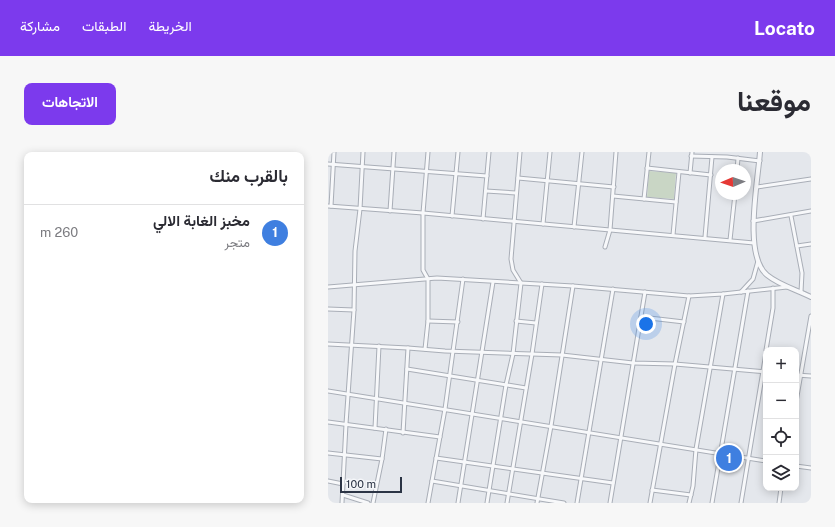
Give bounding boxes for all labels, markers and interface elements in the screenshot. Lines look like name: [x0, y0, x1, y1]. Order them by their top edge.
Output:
text: Locato: [754, 17, 815, 39]
text: مشاركة: [20, 18, 60, 34]
text: الطبقات: [82, 18, 126, 34]
text: الخريطة: [148, 18, 192, 34]
button: الاتجاهات: [24, 83, 116, 125]
text: موقعنا: [737, 84, 811, 117]
north arrow: [715, 164, 751, 200]
text: بالقرب منك: [210, 166, 288, 186]
text: مخبز الغابة الالي: [153, 212, 250, 229]
text: 260 m: [40, 225, 78, 240]
text: 1: [272, 225, 278, 240]
text: متجر: [225, 235, 250, 250]
your location: [636, 314, 656, 334]
map controls: [763, 347, 799, 491]
button: +: [763, 347, 799, 383]
button: −: [763, 383, 799, 419]
button: locate: [763, 419, 799, 455]
pin: 1: [716, 443, 742, 473]
button: layers: [763, 455, 799, 491]
scale bar: [340, 475, 402, 494]
text: 100 m: [346, 478, 376, 490]

